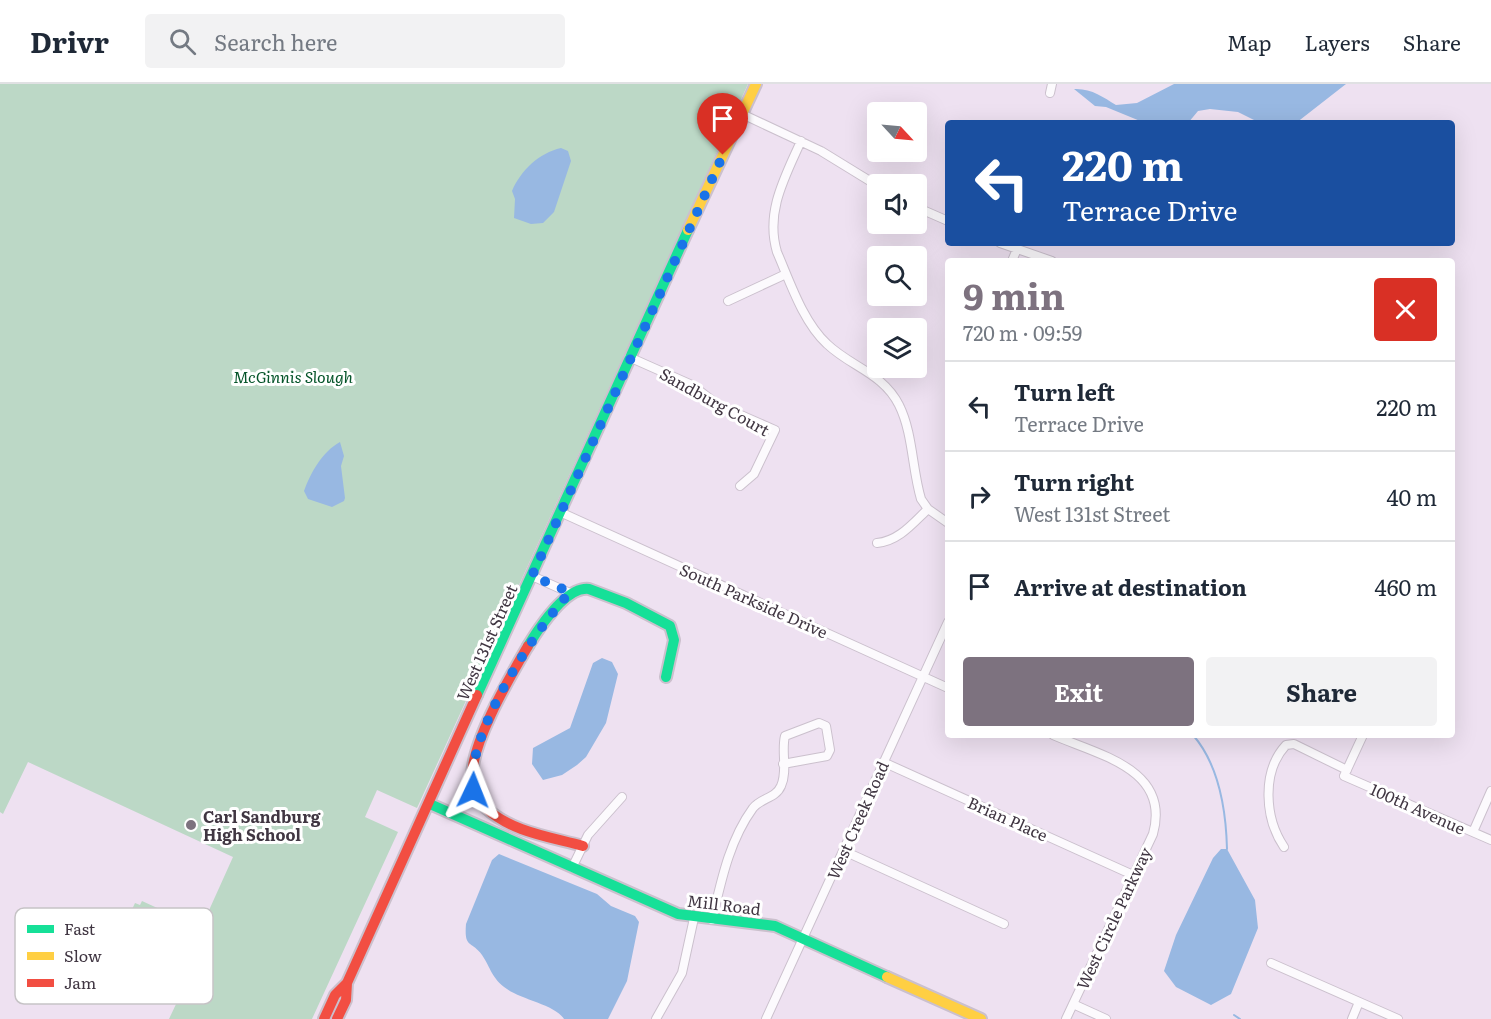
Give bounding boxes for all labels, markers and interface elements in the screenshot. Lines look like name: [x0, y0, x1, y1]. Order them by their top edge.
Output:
search box: [145, 14, 565, 68]
text: Drivr: [30, 20, 109, 62]
icon: search: [166, 25, 199, 58]
text: Search here: [214, 25, 337, 58]
text: Map: [1227, 26, 1272, 57]
text: Layers: [1305, 26, 1370, 57]
text: Share: [1403, 26, 1461, 57]
pin: [697, 93, 748, 155]
icon: arrive: [706, 102, 739, 135]
north arrow: [867, 102, 927, 162]
map controls: [867, 102, 927, 378]
text: 220 m: [1062, 132, 1183, 194]
icon: left: [963, 144, 1041, 222]
button: sound: [867, 174, 927, 234]
text: Terrace Drive: [1062, 189, 1237, 229]
button: search: [867, 246, 927, 306]
text: 9 min: [963, 268, 1065, 321]
button: close: [1374, 278, 1437, 341]
text: 720 m · 09:59: [963, 317, 1082, 347]
button: layers: [867, 318, 927, 378]
street label: Sandburg Court: [656, 361, 775, 441]
park label: McGinnis Slough: [233, 364, 353, 388]
text: Turn left: [1014, 375, 1115, 408]
icon: left: [963, 390, 996, 423]
text: 220 m: [1376, 390, 1437, 423]
text: Terrace Drive: [1014, 408, 1144, 438]
text: Turn right: [1014, 465, 1134, 498]
icon: right: [963, 480, 996, 513]
text: 40 m: [1386, 480, 1437, 513]
text: West 131st Street: [1014, 498, 1170, 528]
street label: South Parkside Drive: [676, 557, 832, 643]
icon: arrive: [963, 570, 996, 603]
text: Arrive at destination: [1014, 570, 1247, 603]
text: 460 m: [1375, 570, 1437, 603]
street label: West 131st Street: [450, 580, 523, 704]
button: Exit: [963, 657, 1194, 726]
button: Share: [1206, 657, 1437, 726]
street label: West Creek Road: [820, 757, 894, 883]
position arrow: [441, 758, 505, 822]
street label: 100th Avenue: [1367, 776, 1469, 840]
street label: Brian Place: [964, 790, 1052, 846]
place label: Carl Sandburg High School: [203, 804, 321, 846]
marker: Carl Sandburg High School: [184, 818, 198, 832]
street label: West Circle Parkway: [1069, 842, 1157, 993]
street label: Mill Road: [686, 888, 762, 920]
legend: [15, 908, 213, 1004]
text: Fast: [64, 916, 96, 940]
text: Slow: [64, 943, 102, 967]
text: Jam: [64, 970, 97, 994]

